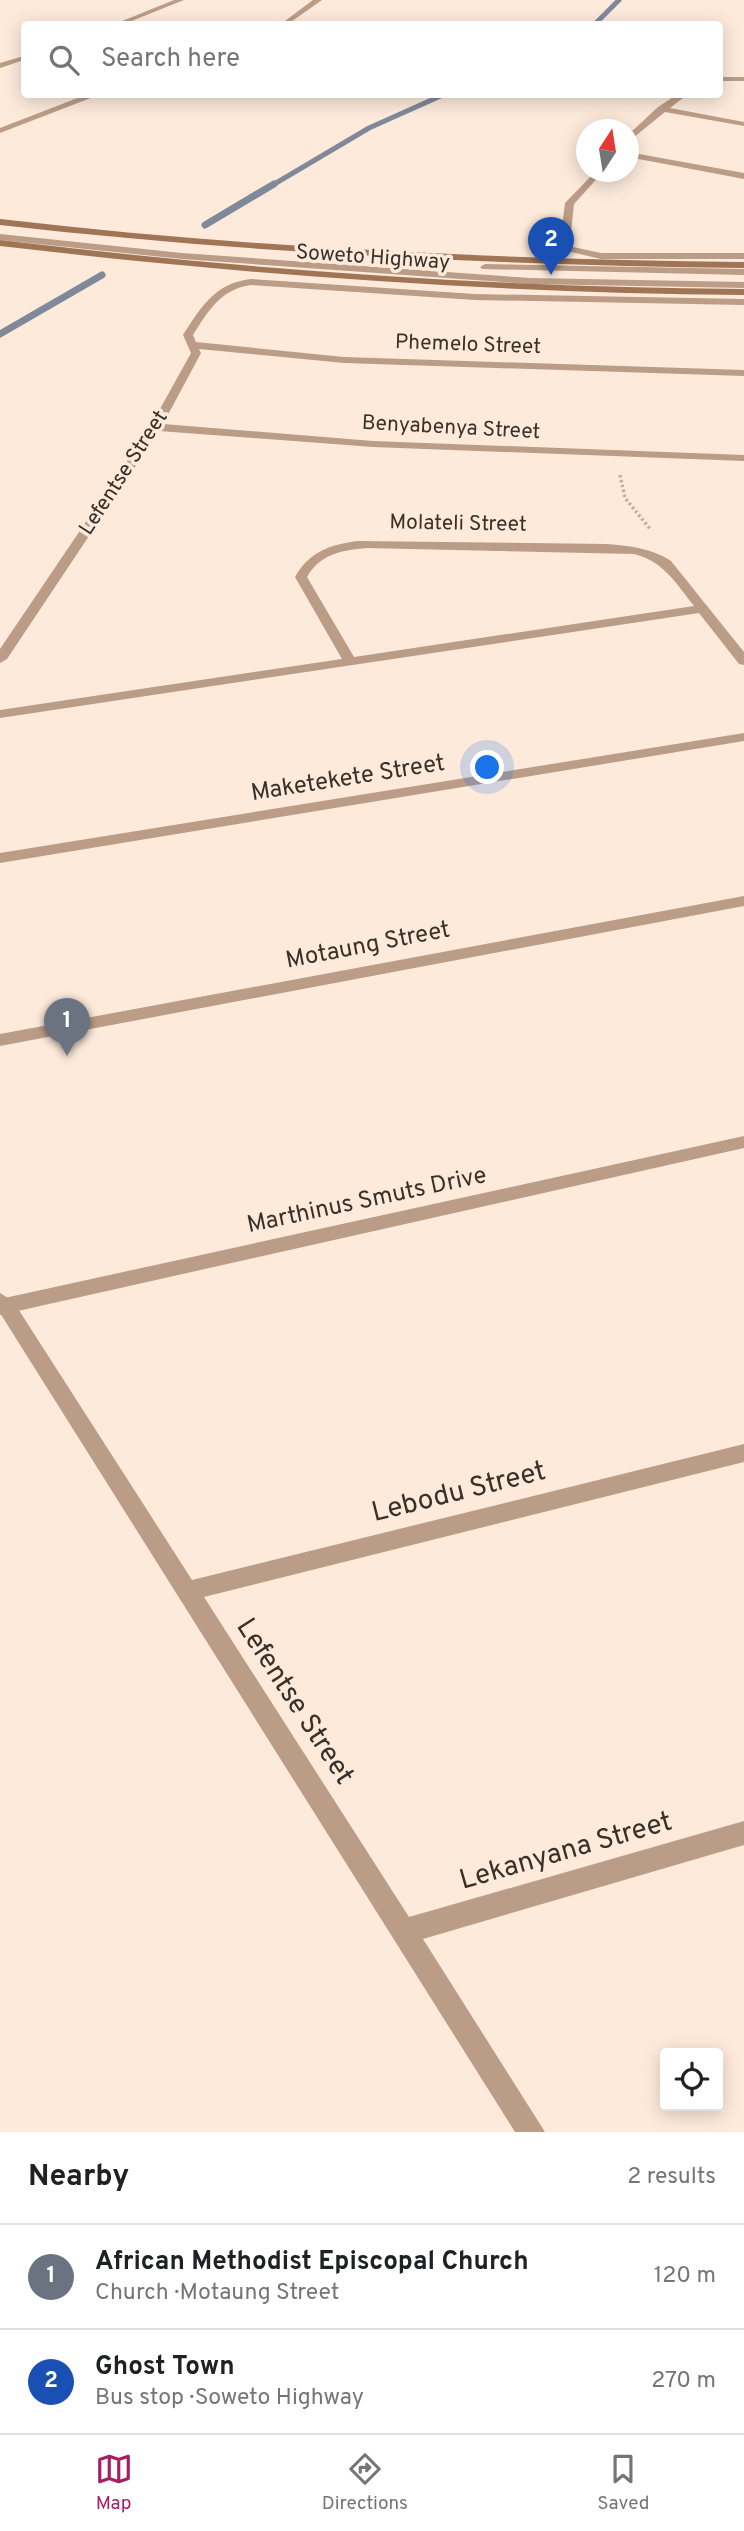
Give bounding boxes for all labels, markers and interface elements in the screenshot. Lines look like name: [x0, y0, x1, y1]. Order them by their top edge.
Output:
search box: [21, 21, 723, 98]
icon: search: [45, 41, 83, 79]
text: Search here: [101, 43, 240, 76]
north arrow: [576, 119, 639, 182]
pin: 2: [528, 217, 574, 275]
street label: Soweto Highway: [295, 239, 451, 277]
street label: Phemelo Street: [394, 329, 542, 361]
street label: Lefentse Street: [74, 405, 174, 541]
street label: Benyabenya Street: [361, 410, 541, 446]
street label: Molateli Street: [389, 509, 527, 539]
street label: Maketekete Street: [249, 749, 447, 809]
your location: [470, 750, 504, 784]
street label: Motaung Street: [283, 915, 453, 977]
pin: 1: [44, 998, 90, 1056]
street label: Marthinus Smuts Drive: [244, 1161, 490, 1241]
street label: Lebodu Street: [368, 1454, 550, 1532]
street label: Lefentse Street: [227, 1612, 361, 1792]
street label: Lekanyana Street: [456, 1804, 676, 1900]
map controls: [660, 2048, 723, 2111]
button: locate: [660, 2048, 723, 2111]
text: Nearby: [28, 2159, 129, 2196]
text: 2 results: [627, 2163, 716, 2192]
text: African Methodist Episcopal Church: [95, 2246, 529, 2279]
text: 1: [46, 2262, 56, 2291]
text: 120 m: [654, 2262, 716, 2291]
text: Church · Motaung Street: [95, 2279, 339, 2308]
text: Ghost Town: [95, 2351, 235, 2384]
text: 2: [44, 2367, 58, 2396]
text: 270 m: [651, 2367, 716, 2396]
text: Bus stop · Soweto Highway: [95, 2384, 364, 2413]
tab: Map: [95, 2450, 133, 2516]
tab: Directions: [322, 2450, 408, 2516]
tab: Saved: [597, 2450, 649, 2516]

